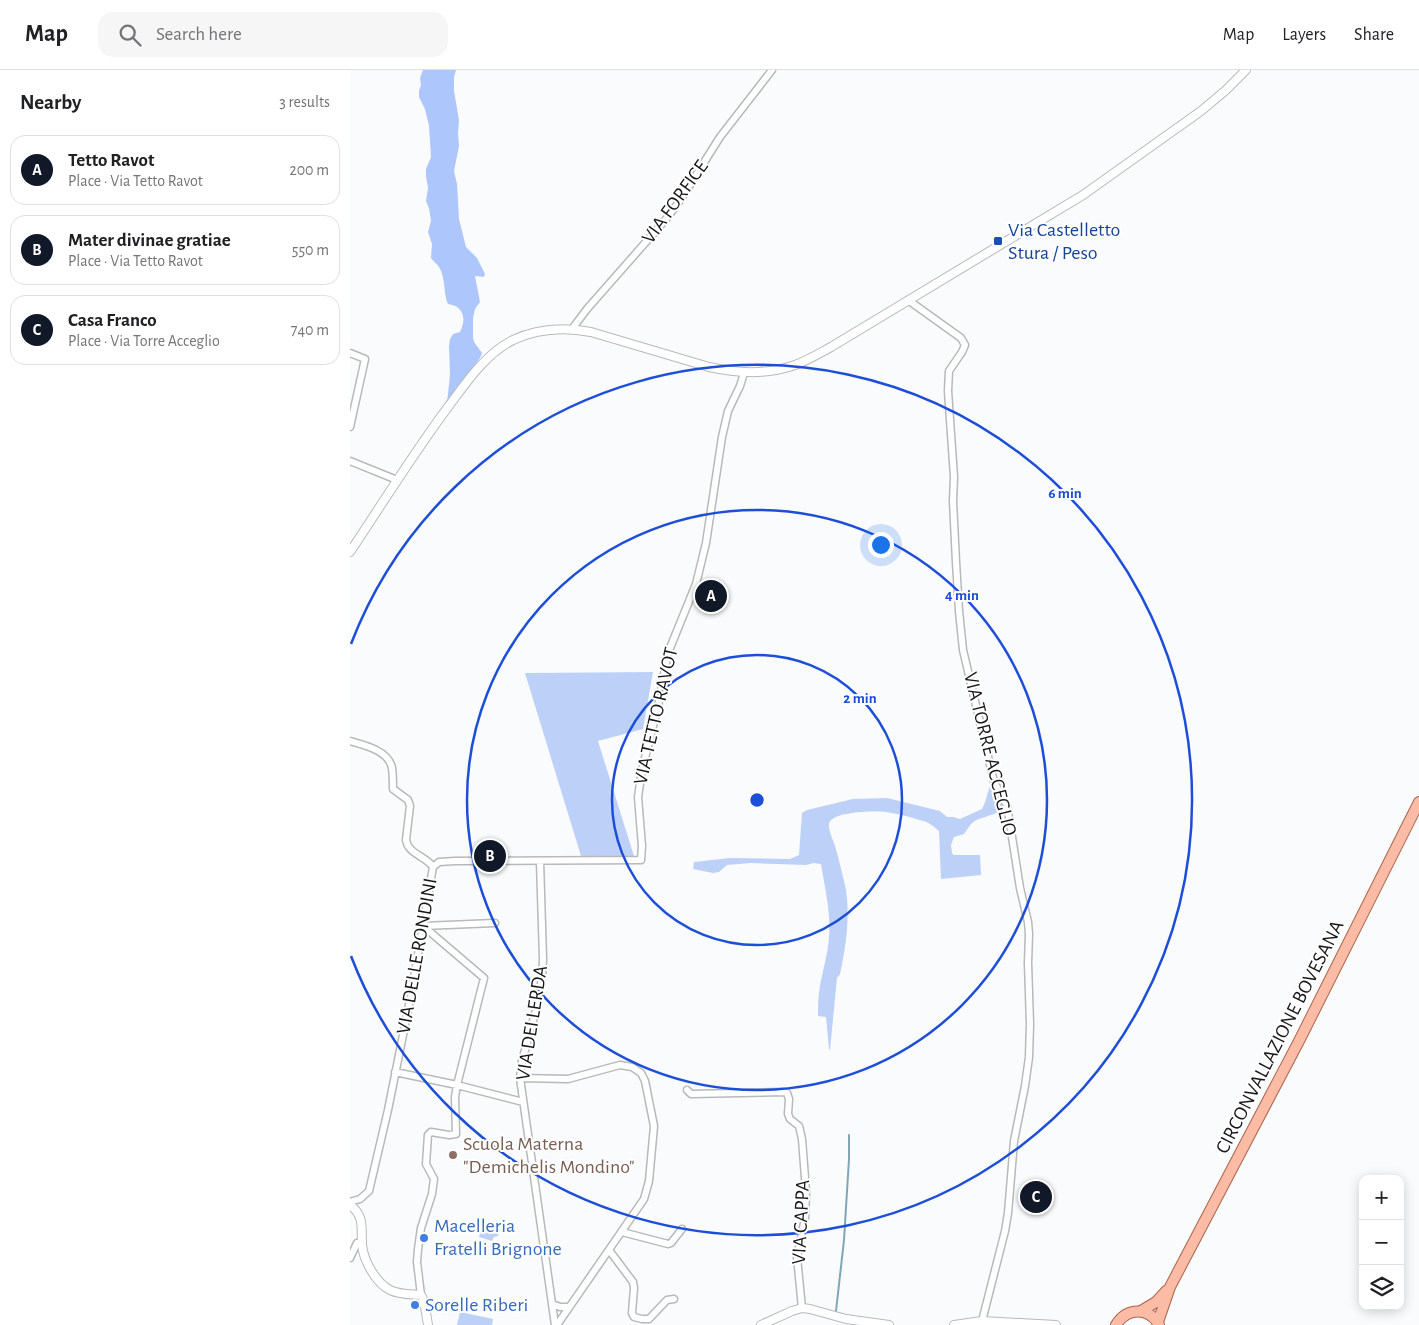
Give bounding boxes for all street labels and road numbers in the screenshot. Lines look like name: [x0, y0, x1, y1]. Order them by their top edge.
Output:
street label: VIA FORFICE: [638, 156, 712, 247]
street label: VIA TETTO RAVOT: [630, 645, 682, 787]
street label: VIA TORRE ACCEGLIO: [960, 670, 1020, 838]
street label: VIA DELLE RONDINI: [393, 876, 441, 1036]
street label: CIRCONVALLAZIONE BOVESANA: [1212, 917, 1348, 1157]
street label: VIA DEI LERDA: [513, 964, 551, 1082]
street label: VIA CAPPA: [789, 1179, 813, 1265]

